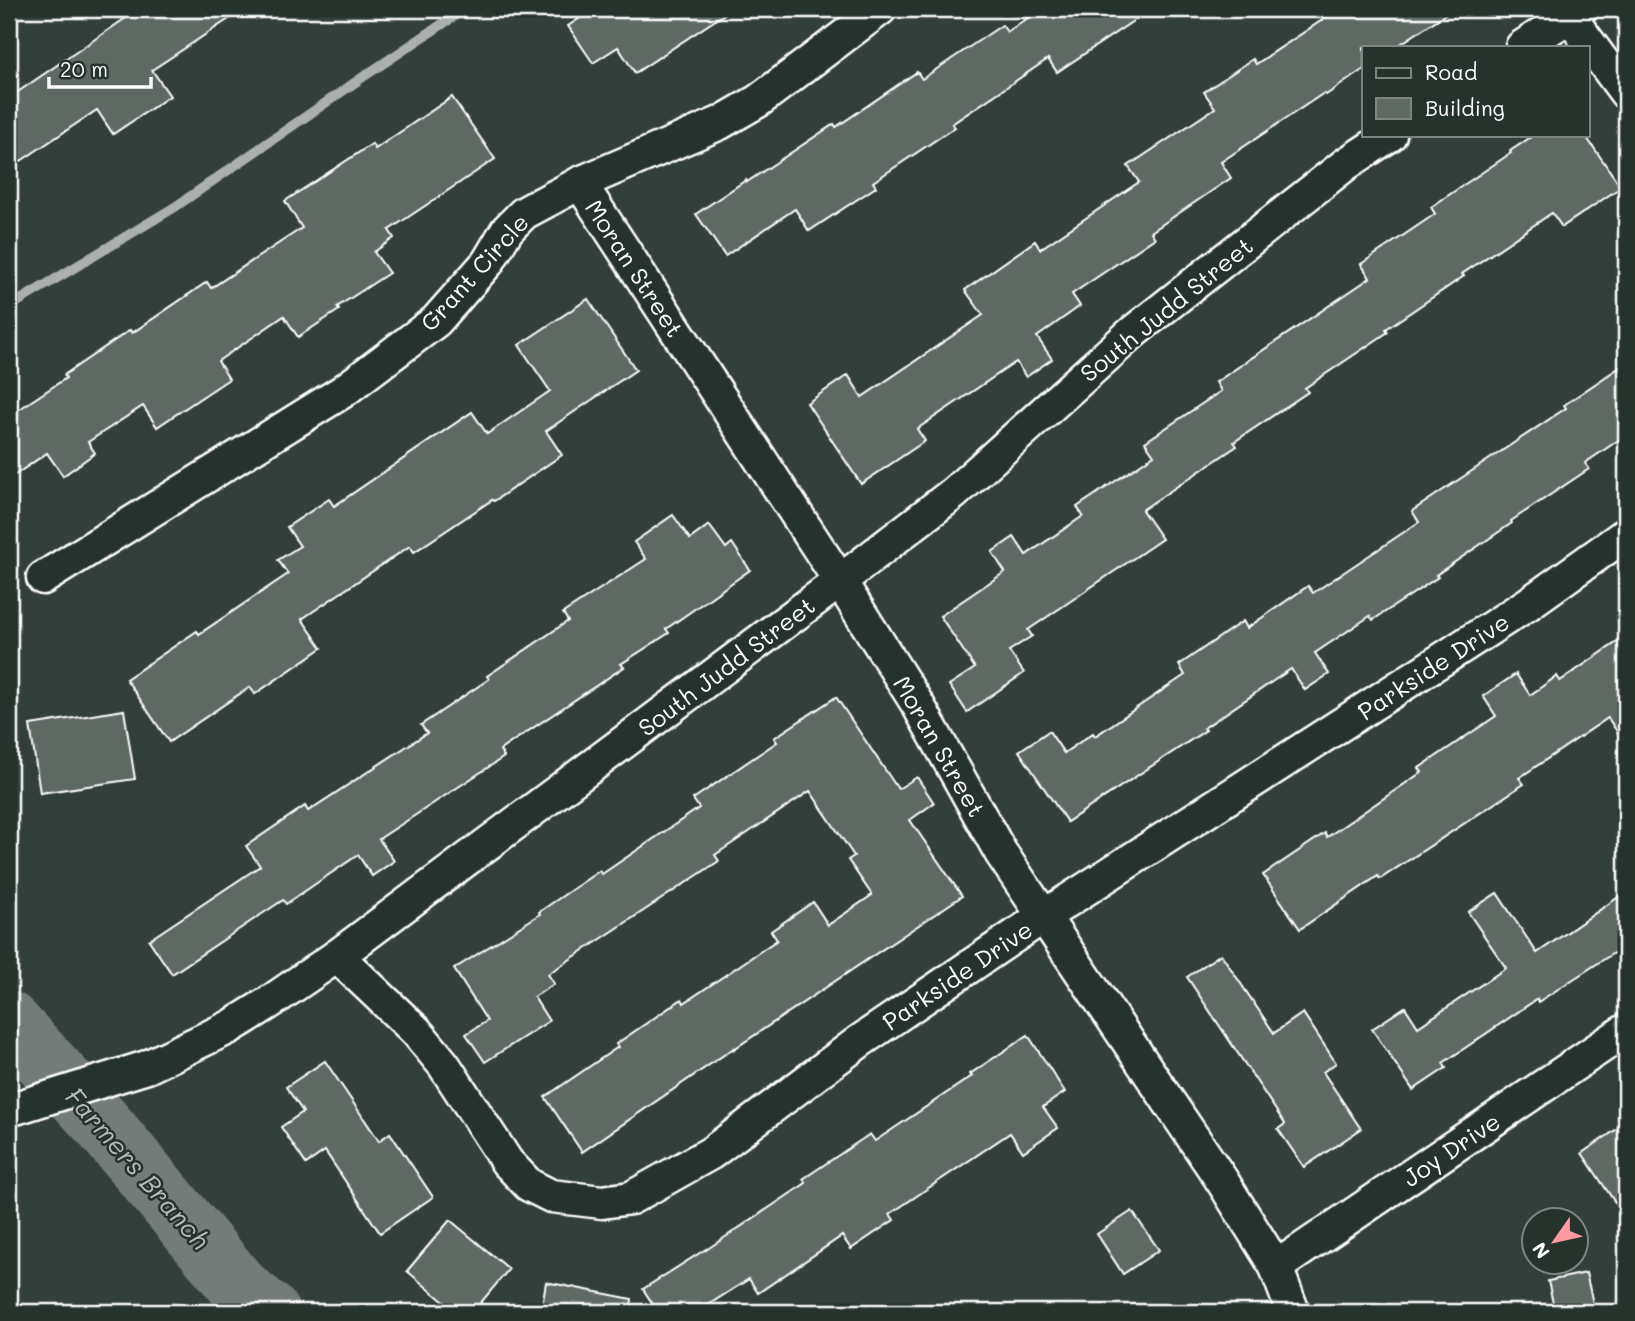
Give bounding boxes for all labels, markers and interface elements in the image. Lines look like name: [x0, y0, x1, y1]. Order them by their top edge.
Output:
scale bar: [49, 46, 150, 90]
legend: [1362, 46, 1590, 136]
text: 20 m: [60, 55, 108, 82]
text: Road: [1425, 58, 1477, 85]
text: Building: [1425, 94, 1505, 121]
street label: Moran Street: [579, 193, 691, 343]
street label: Grant Circle: [413, 207, 535, 337]
street label: South Judd Street: [1073, 230, 1259, 388]
street label: South Judd Street: [631, 589, 821, 743]
street label: Parkside Drive: [1351, 605, 1515, 727]
street label: Moran Street: [887, 670, 993, 822]
street label: Parkside Drive: [876, 913, 1038, 1037]
water label: Farmers Branch: [58, 1080, 218, 1256]
street label: Joy Drive: [1396, 1105, 1506, 1193]
north arrow: [1520, 1206, 1590, 1276]
text: N: [1526, 1238, 1555, 1264]

